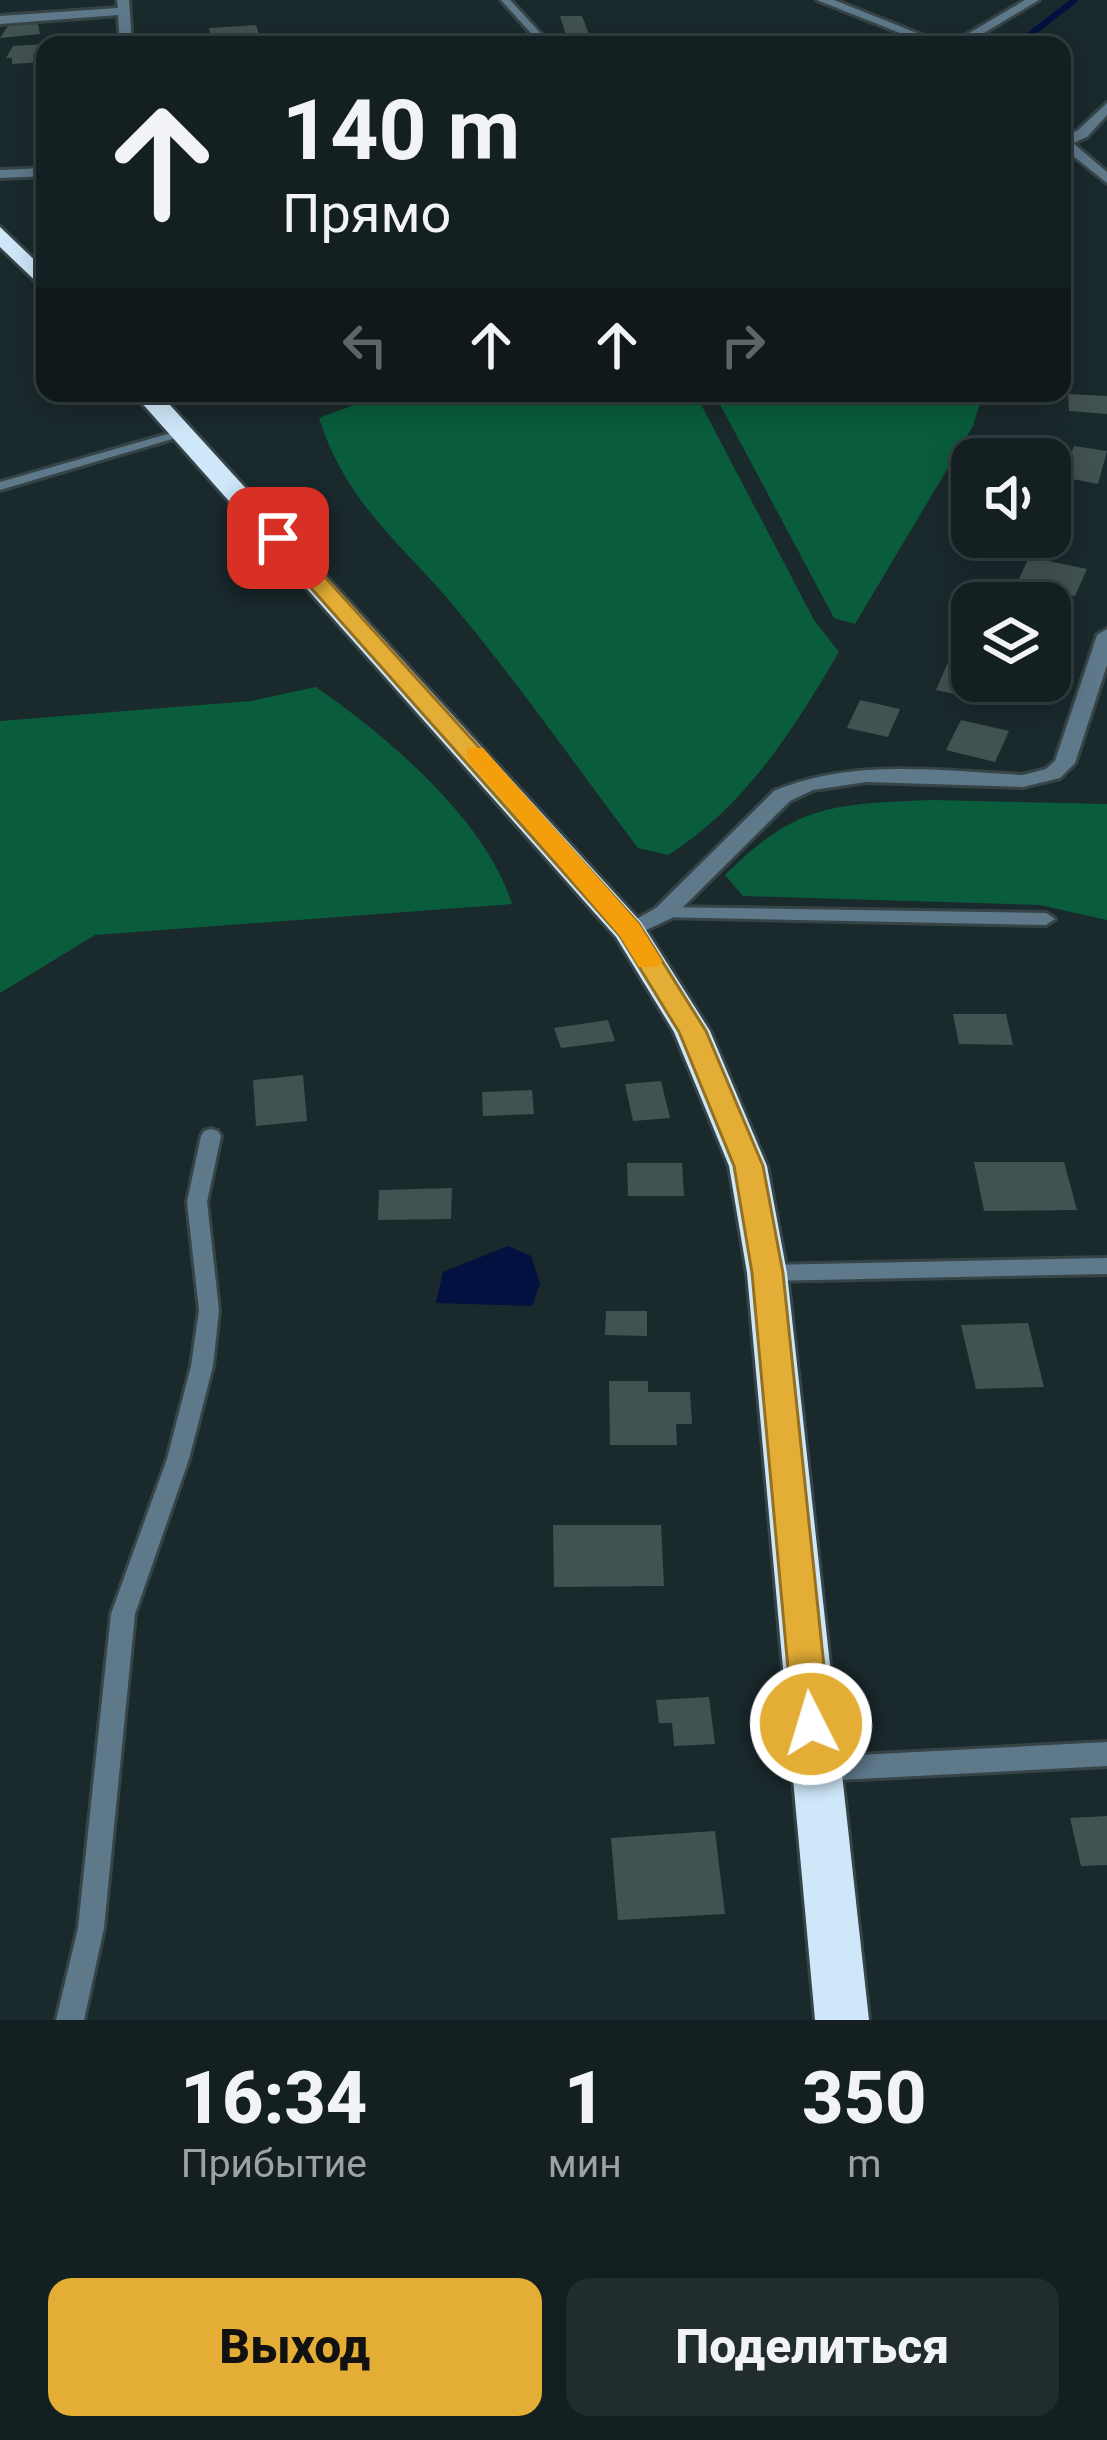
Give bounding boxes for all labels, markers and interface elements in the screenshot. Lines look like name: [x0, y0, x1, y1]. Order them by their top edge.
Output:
text: 140 m: [282, 81, 520, 180]
icon: ahead: [84, 84, 240, 240]
text: Прямо: [282, 182, 451, 245]
icon: left: [332, 312, 398, 378]
icon: ahead: [458, 312, 524, 378]
icon: ahead: [584, 312, 650, 378]
icon: right: [710, 312, 776, 378]
map controls: [951, 438, 1071, 702]
button: sound: [951, 438, 1071, 558]
pin: [227, 487, 329, 589]
icon: arrive: [245, 505, 311, 571]
button: layers: [951, 582, 1071, 702]
position arrow: [748, 1661, 874, 1787]
text: 16:34: [180, 2056, 367, 2141]
text: 1: [564, 2056, 605, 2141]
text: 350: [802, 2056, 927, 2141]
text: Прибытие: [181, 2141, 367, 2187]
text: мин: [548, 2141, 622, 2187]
text: m: [847, 2141, 881, 2187]
button: Выход: [48, 2278, 542, 2416]
button: Поделиться: [566, 2278, 1059, 2416]

